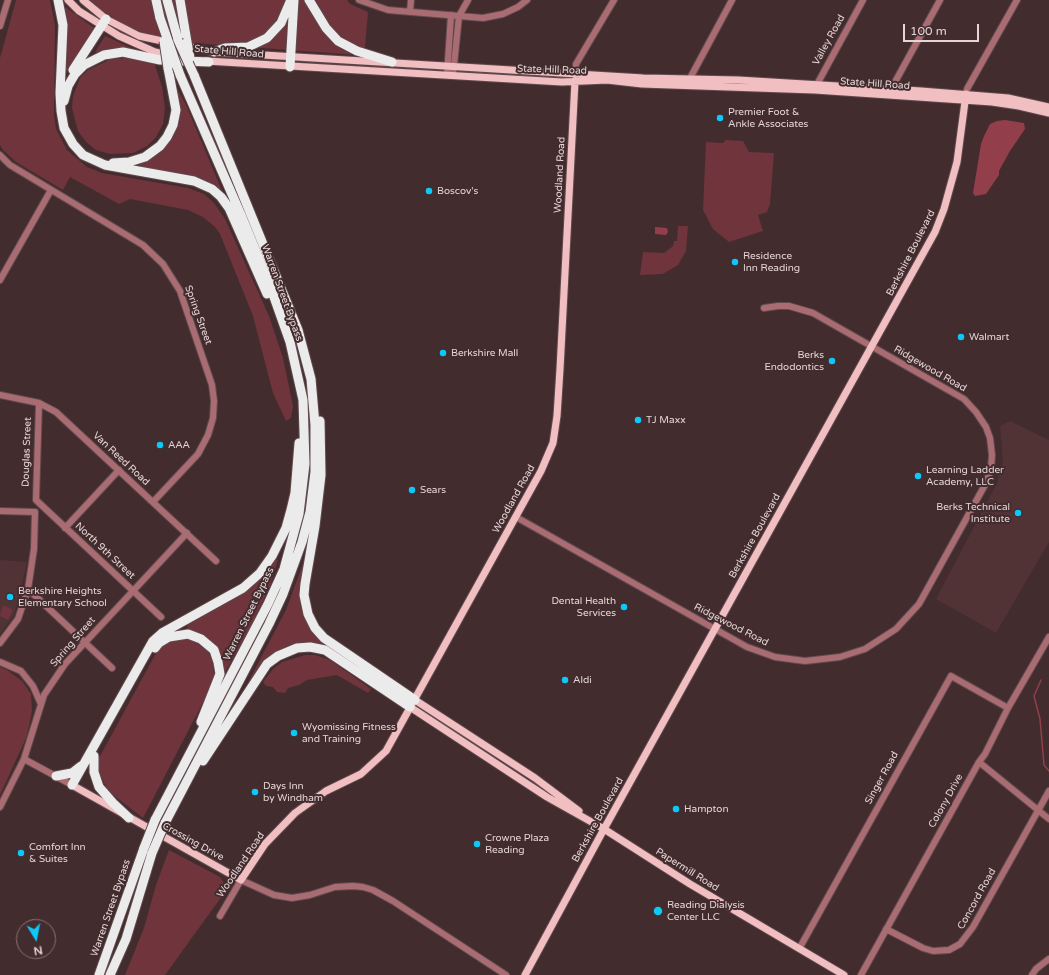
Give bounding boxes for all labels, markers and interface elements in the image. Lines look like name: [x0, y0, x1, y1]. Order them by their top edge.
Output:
street label: Valley Road: [810, 13, 848, 67]
scale bar: [905, 16, 981, 42]
text: 100 m: [910, 24, 947, 38]
street label: State Hill Road: [194, 43, 264, 61]
street label: State Hill Road: [517, 63, 587, 77]
street label: State Hill Road: [840, 76, 910, 92]
place label: Premier Foot & Ankle Associates: [728, 106, 808, 130]
marker: Premier Foot & Ankle Associates: [715, 113, 725, 123]
street label: Woodland Road: [552, 137, 568, 213]
place label: Boscov's: [437, 185, 478, 197]
marker: Boscov's: [424, 186, 434, 196]
street label: Berkshire Boulevard: [884, 208, 938, 298]
street label: Warren Street Bypass: [259, 243, 305, 343]
place label: Residence Inn Reading: [743, 250, 800, 274]
marker: Residence Inn Reading: [730, 257, 740, 267]
street label: Spring Street: [182, 284, 214, 346]
place label: Walmart: [969, 331, 1009, 343]
marker: Walmart: [956, 332, 966, 342]
street label: Ridgewood Road: [892, 343, 968, 395]
place label: Berkshire Mall: [451, 347, 518, 359]
marker: Berkshire Mall: [438, 348, 448, 358]
place label: Berks Endodontics: [764, 349, 824, 372]
marker: Berks Endodontics: [827, 356, 837, 366]
place label: TJ Maxx: [646, 414, 686, 426]
marker: TJ Maxx: [633, 415, 643, 425]
street label: Douglas Street: [20, 417, 34, 487]
street label: Van Reed Road: [90, 430, 152, 488]
place label: AAA: [168, 439, 190, 451]
marker: AAA: [155, 440, 165, 450]
street label: Woodland Road: [490, 463, 538, 535]
place label: Learning Ladder Academy, LLC: [926, 464, 1004, 488]
marker: Learning Ladder Academy, LLC: [913, 471, 923, 481]
place label: Sears: [420, 484, 446, 496]
marker: Sears: [407, 485, 417, 495]
street label: Berkshire Boulevard: [727, 492, 783, 580]
place label: Berks Technical Institute: [936, 501, 1010, 524]
marker: Berks Technical Institute: [1013, 508, 1023, 518]
street label: North 9th Street: [73, 520, 137, 582]
street label: Warren Street Bypass: [221, 565, 277, 663]
place label: Berkshire Heights Elementary School: [18, 585, 107, 608]
marker: Berkshire Heights Elementary School: [5, 592, 15, 602]
place label: Dental Health Services: [551, 595, 616, 618]
street label: Ridgewood Road: [692, 601, 770, 649]
marker: Dental Health Services: [619, 602, 629, 612]
street label: Spring Street: [48, 615, 98, 669]
place label: Aldi: [573, 674, 592, 686]
marker: Aldi: [560, 675, 570, 685]
place label: Wyomissing Fitness and Training: [302, 721, 396, 744]
marker: Wyomissing Fitness and Training: [289, 728, 299, 738]
street label: Singer Road: [863, 750, 901, 806]
street label: Colony Drive: [926, 772, 966, 830]
street label: Berkshire Boulevard: [570, 776, 626, 864]
place label: Days Inn by Windham: [263, 780, 323, 804]
marker: Days Inn by Windham: [250, 787, 260, 797]
place label: Hampton: [684, 803, 729, 815]
marker: Hampton: [671, 804, 681, 814]
street label: Crossing Drive: [160, 820, 226, 864]
street label: Woodland Road: [215, 830, 267, 900]
place label: Crowne Plaza Reading: [485, 832, 549, 856]
marker: Crowne Plaza Reading: [472, 839, 482, 849]
place label: Comfort Inn & Suites: [29, 841, 86, 864]
street label: Papermill Road: [653, 846, 721, 894]
marker: Comfort Inn & Suites: [16, 848, 26, 858]
street label: Warren Street Bypass: [89, 858, 133, 958]
street label: Concord Road: [955, 866, 999, 932]
place label: Reading Dialysis Center LLC: [667, 899, 745, 922]
marker: Reading Dialysis Center LLC: [652, 905, 664, 917]
north arrow: [16, 919, 56, 959]
text: N: [33, 943, 43, 957]

